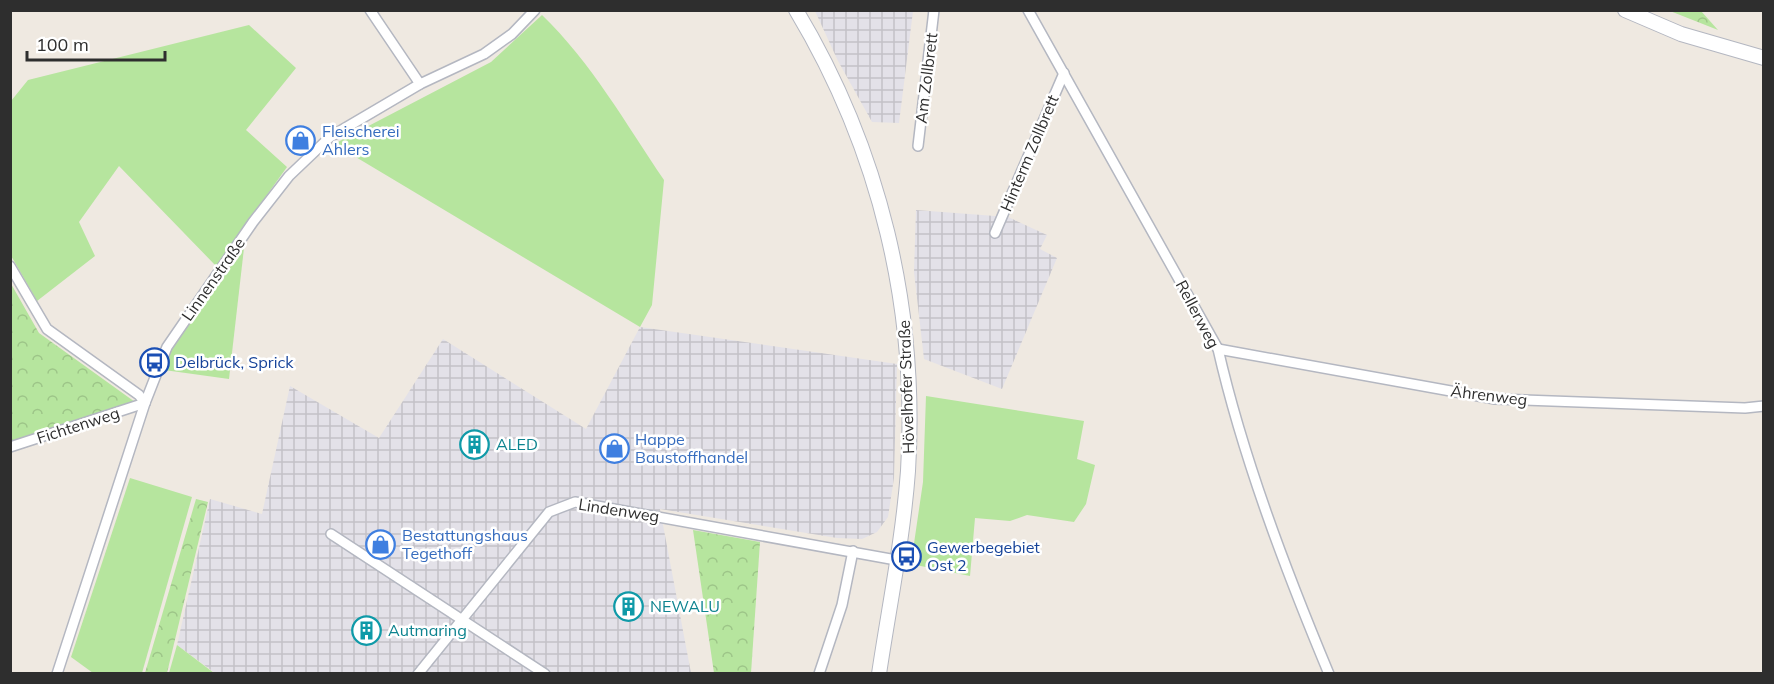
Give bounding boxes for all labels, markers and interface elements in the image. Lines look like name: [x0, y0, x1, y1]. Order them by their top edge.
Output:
scale bar: [27, 24, 165, 62]
street label: Am Zollbrett: [911, 31, 942, 124]
text: 100 m: [36, 33, 89, 56]
street label: Hinterm Zollbrett: [995, 91, 1063, 214]
place label: Fleischerei Ahlers: [322, 121, 399, 159]
shop icon: Fleischerei Ahlers: [285, 124, 317, 156]
street label: Linnenstraße: [177, 234, 249, 324]
street label: Rellerweg: [1172, 276, 1224, 352]
street label: Hövelhofer Straße: [894, 320, 918, 454]
bus stop icon: Delbrück, Sprick: [138, 346, 170, 378]
place label: Delbrück, Sprick: [175, 352, 294, 372]
street label: Ährenweg: [1450, 380, 1528, 410]
street label: Fichtenweg: [34, 402, 122, 448]
building icon: ALED: [459, 428, 491, 460]
place label: Happe Baustoffhandel: [635, 429, 748, 467]
shop icon: Happe Baustoffhandel: [598, 432, 630, 464]
place label: ALED: [496, 434, 538, 454]
street label: Lindenweg: [577, 494, 661, 526]
place label: Bestattungshaus Tegethoff: [402, 525, 528, 563]
shop icon: Bestattungshaus Tegethoff: [365, 528, 397, 560]
place label: Gewerbegebiet Ost 2: [927, 537, 1040, 575]
bus stop icon: Gewerbegebiet Ost 2: [890, 540, 922, 572]
building icon: NEWALU: [613, 590, 645, 622]
place label: NEWALU: [650, 596, 720, 616]
building icon: Autmaring: [351, 614, 383, 646]
place label: Autmaring: [388, 620, 467, 640]

